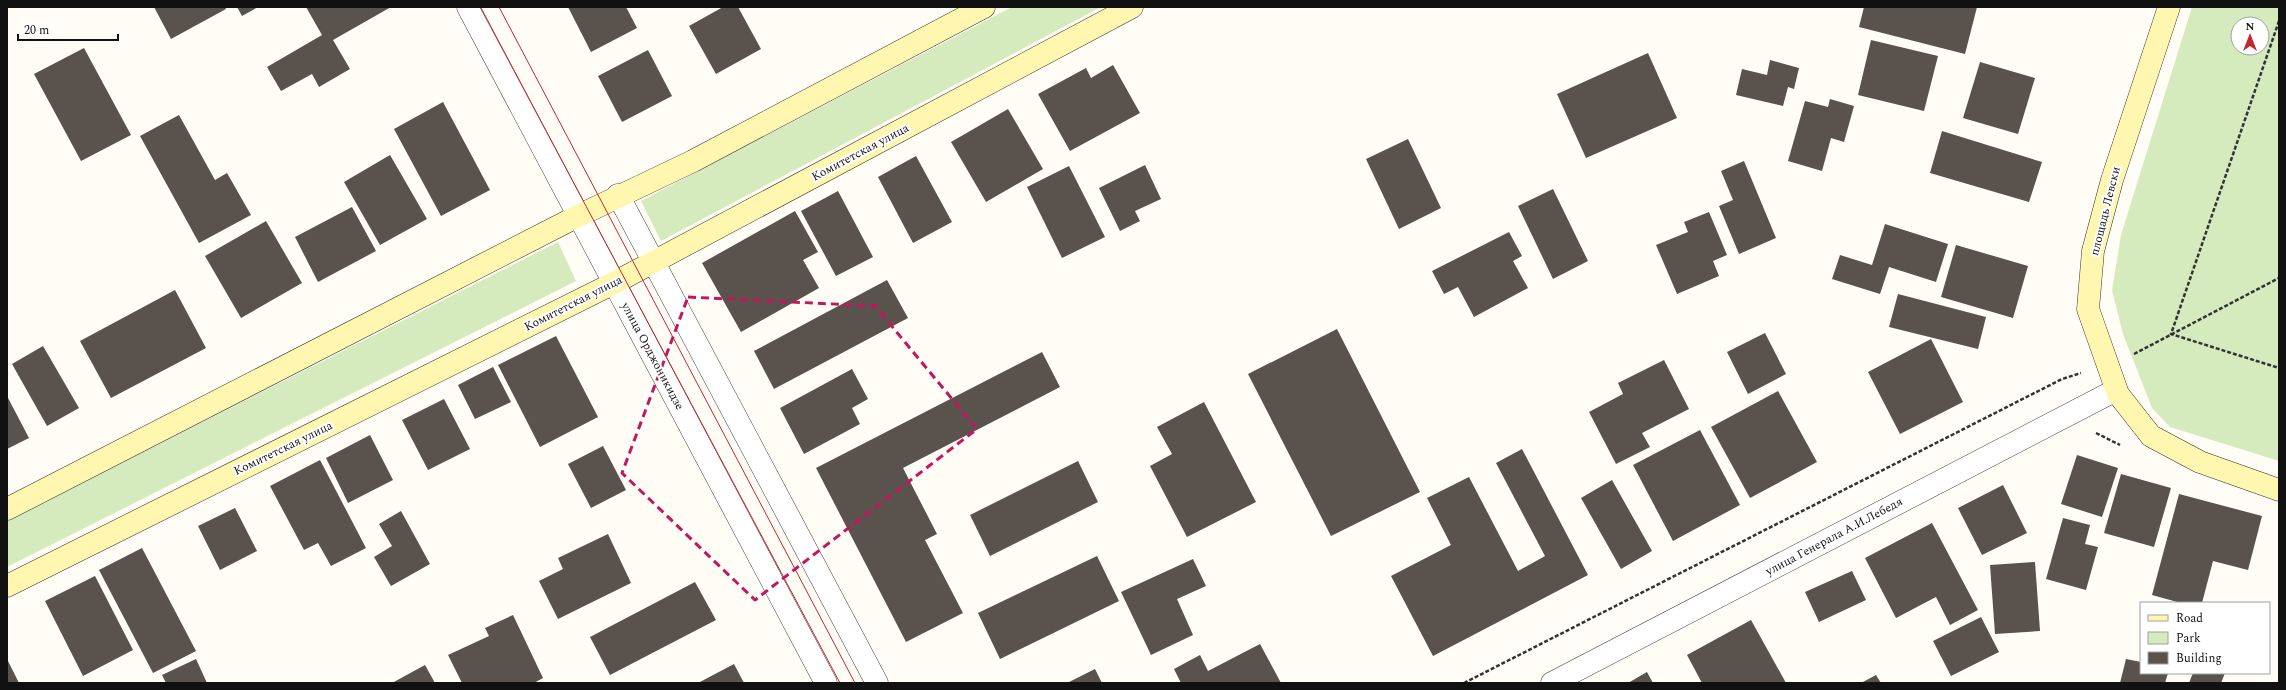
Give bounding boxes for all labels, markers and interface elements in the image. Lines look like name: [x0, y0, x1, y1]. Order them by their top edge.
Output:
scale bar: [18, 16, 118, 42]
north arrow: [2230, 16, 2270, 56]
text: N: [2246, 18, 2255, 35]
text: 20 m: [24, 21, 49, 40]
street label: Комитетская улица: [808, 119, 913, 186]
street label: площадь Левски: [2085, 165, 2126, 258]
street label: Комитетская улица: [521, 270, 626, 336]
street label: улица Орджоникидзе: [616, 298, 689, 414]
street label: Комитетская улица: [230, 416, 336, 481]
street label: улица Генерала А.И.Лебедя: [1761, 492, 1906, 581]
legend: [2140, 602, 2270, 674]
text: Road: [2176, 609, 2203, 628]
text: Park: [2176, 629, 2201, 648]
text: Building: [2176, 649, 2222, 668]

